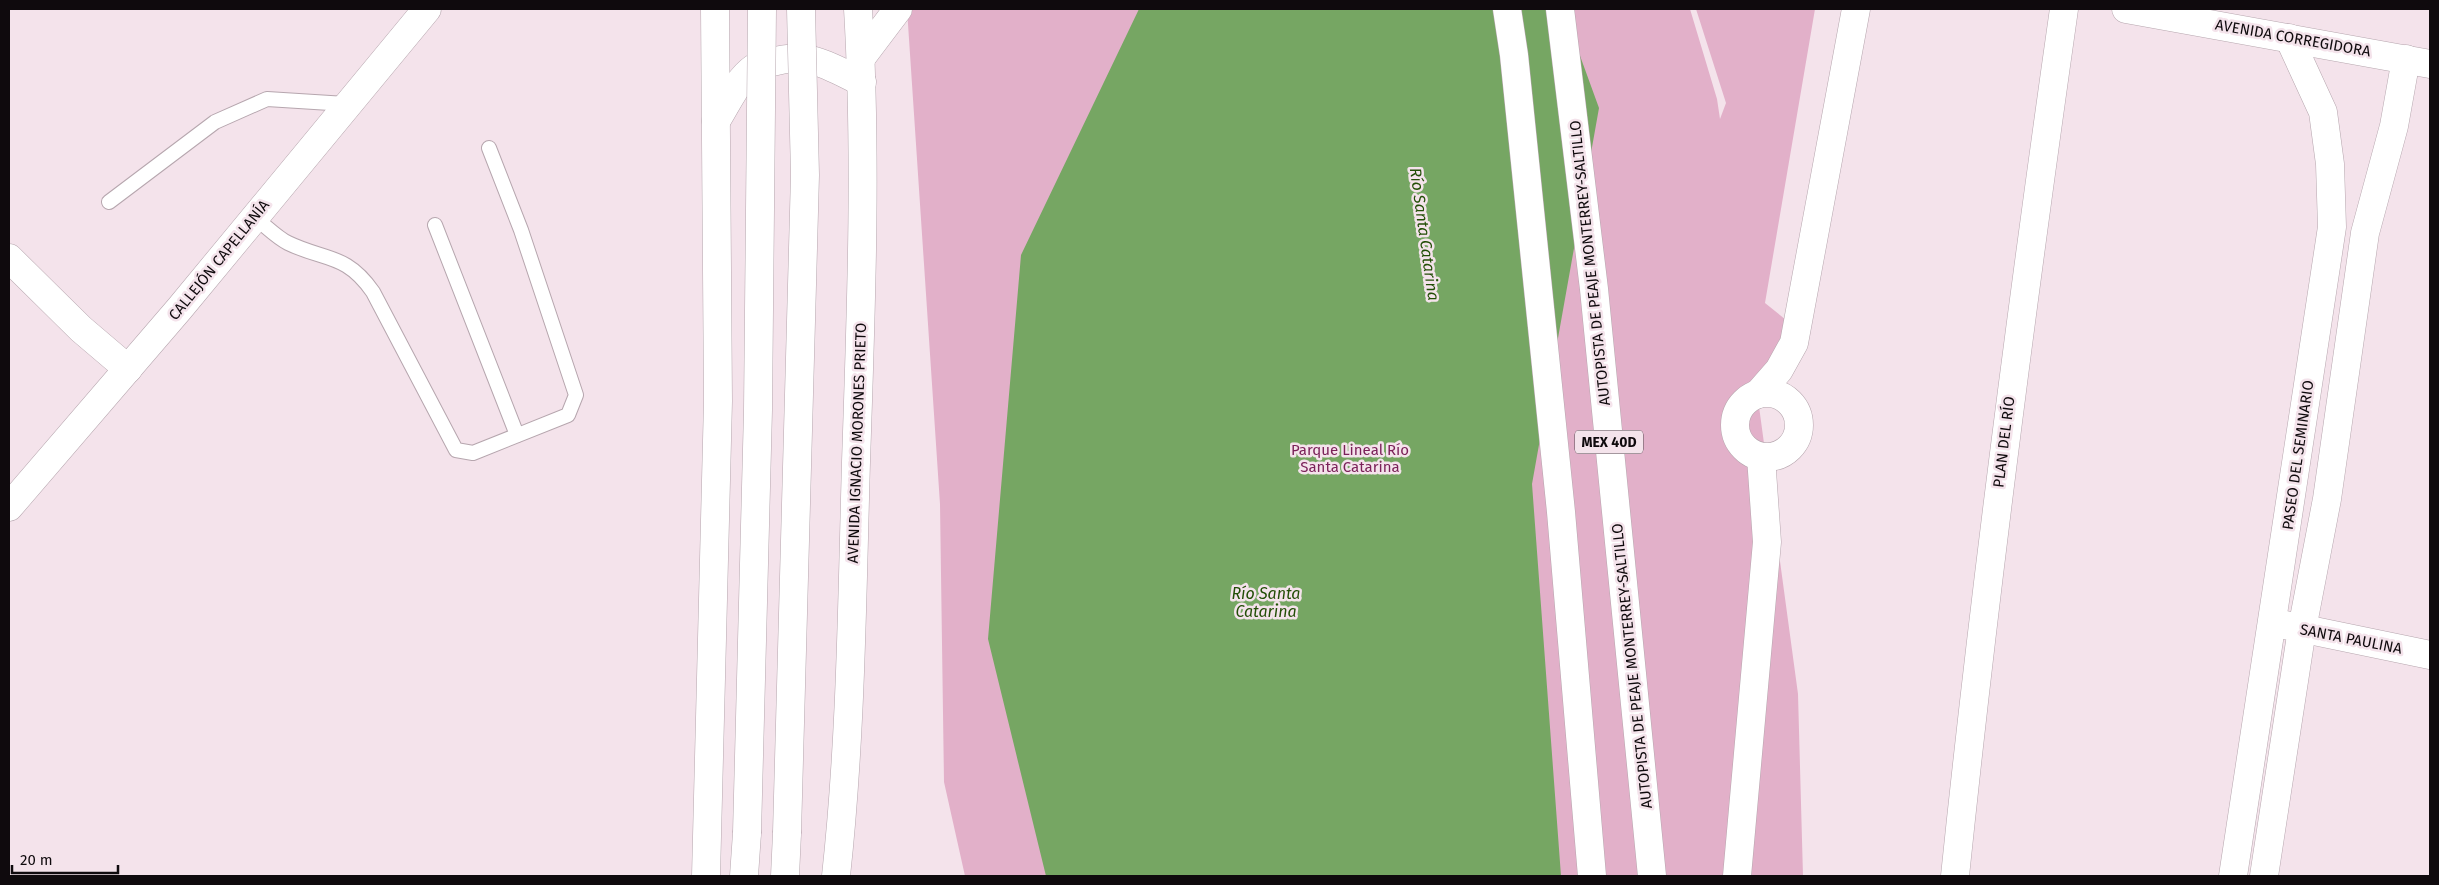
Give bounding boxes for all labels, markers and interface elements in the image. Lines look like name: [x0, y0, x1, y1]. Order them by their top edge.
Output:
street label: AVENIDA CORREGIDORA: [2214, 15, 2373, 61]
street label: AUTOPISTA DE PEAJE MONTERREY-SALTILLO: [1566, 119, 1614, 407]
water label: Río Santa Catarina: [1406, 166, 1443, 302]
street label: CALLEJÓN CAPELLANÍA: [165, 196, 273, 324]
street label: AVENIDA IGNACIO MORONES PRIETO: [844, 322, 870, 564]
street label: PASEO DEL SEMINARIO: [2279, 379, 2317, 531]
street label: PLAN DEL RÍO: [1989, 395, 2019, 489]
road number: MEX 40D: [1575, 431, 1643, 454]
park label: Parque Lineal Río Santa Catarina: [1291, 441, 1409, 476]
street label: AUTOPISTA DE PEAJE MONTERREY-SALTILLO: [1608, 522, 1656, 810]
water label: Río Santa Catarina: [1232, 584, 1300, 621]
street label: SANTA PAULINA: [2299, 620, 2404, 658]
scale bar: [12, 842, 119, 874]
text: 20 m: [20, 851, 53, 869]

